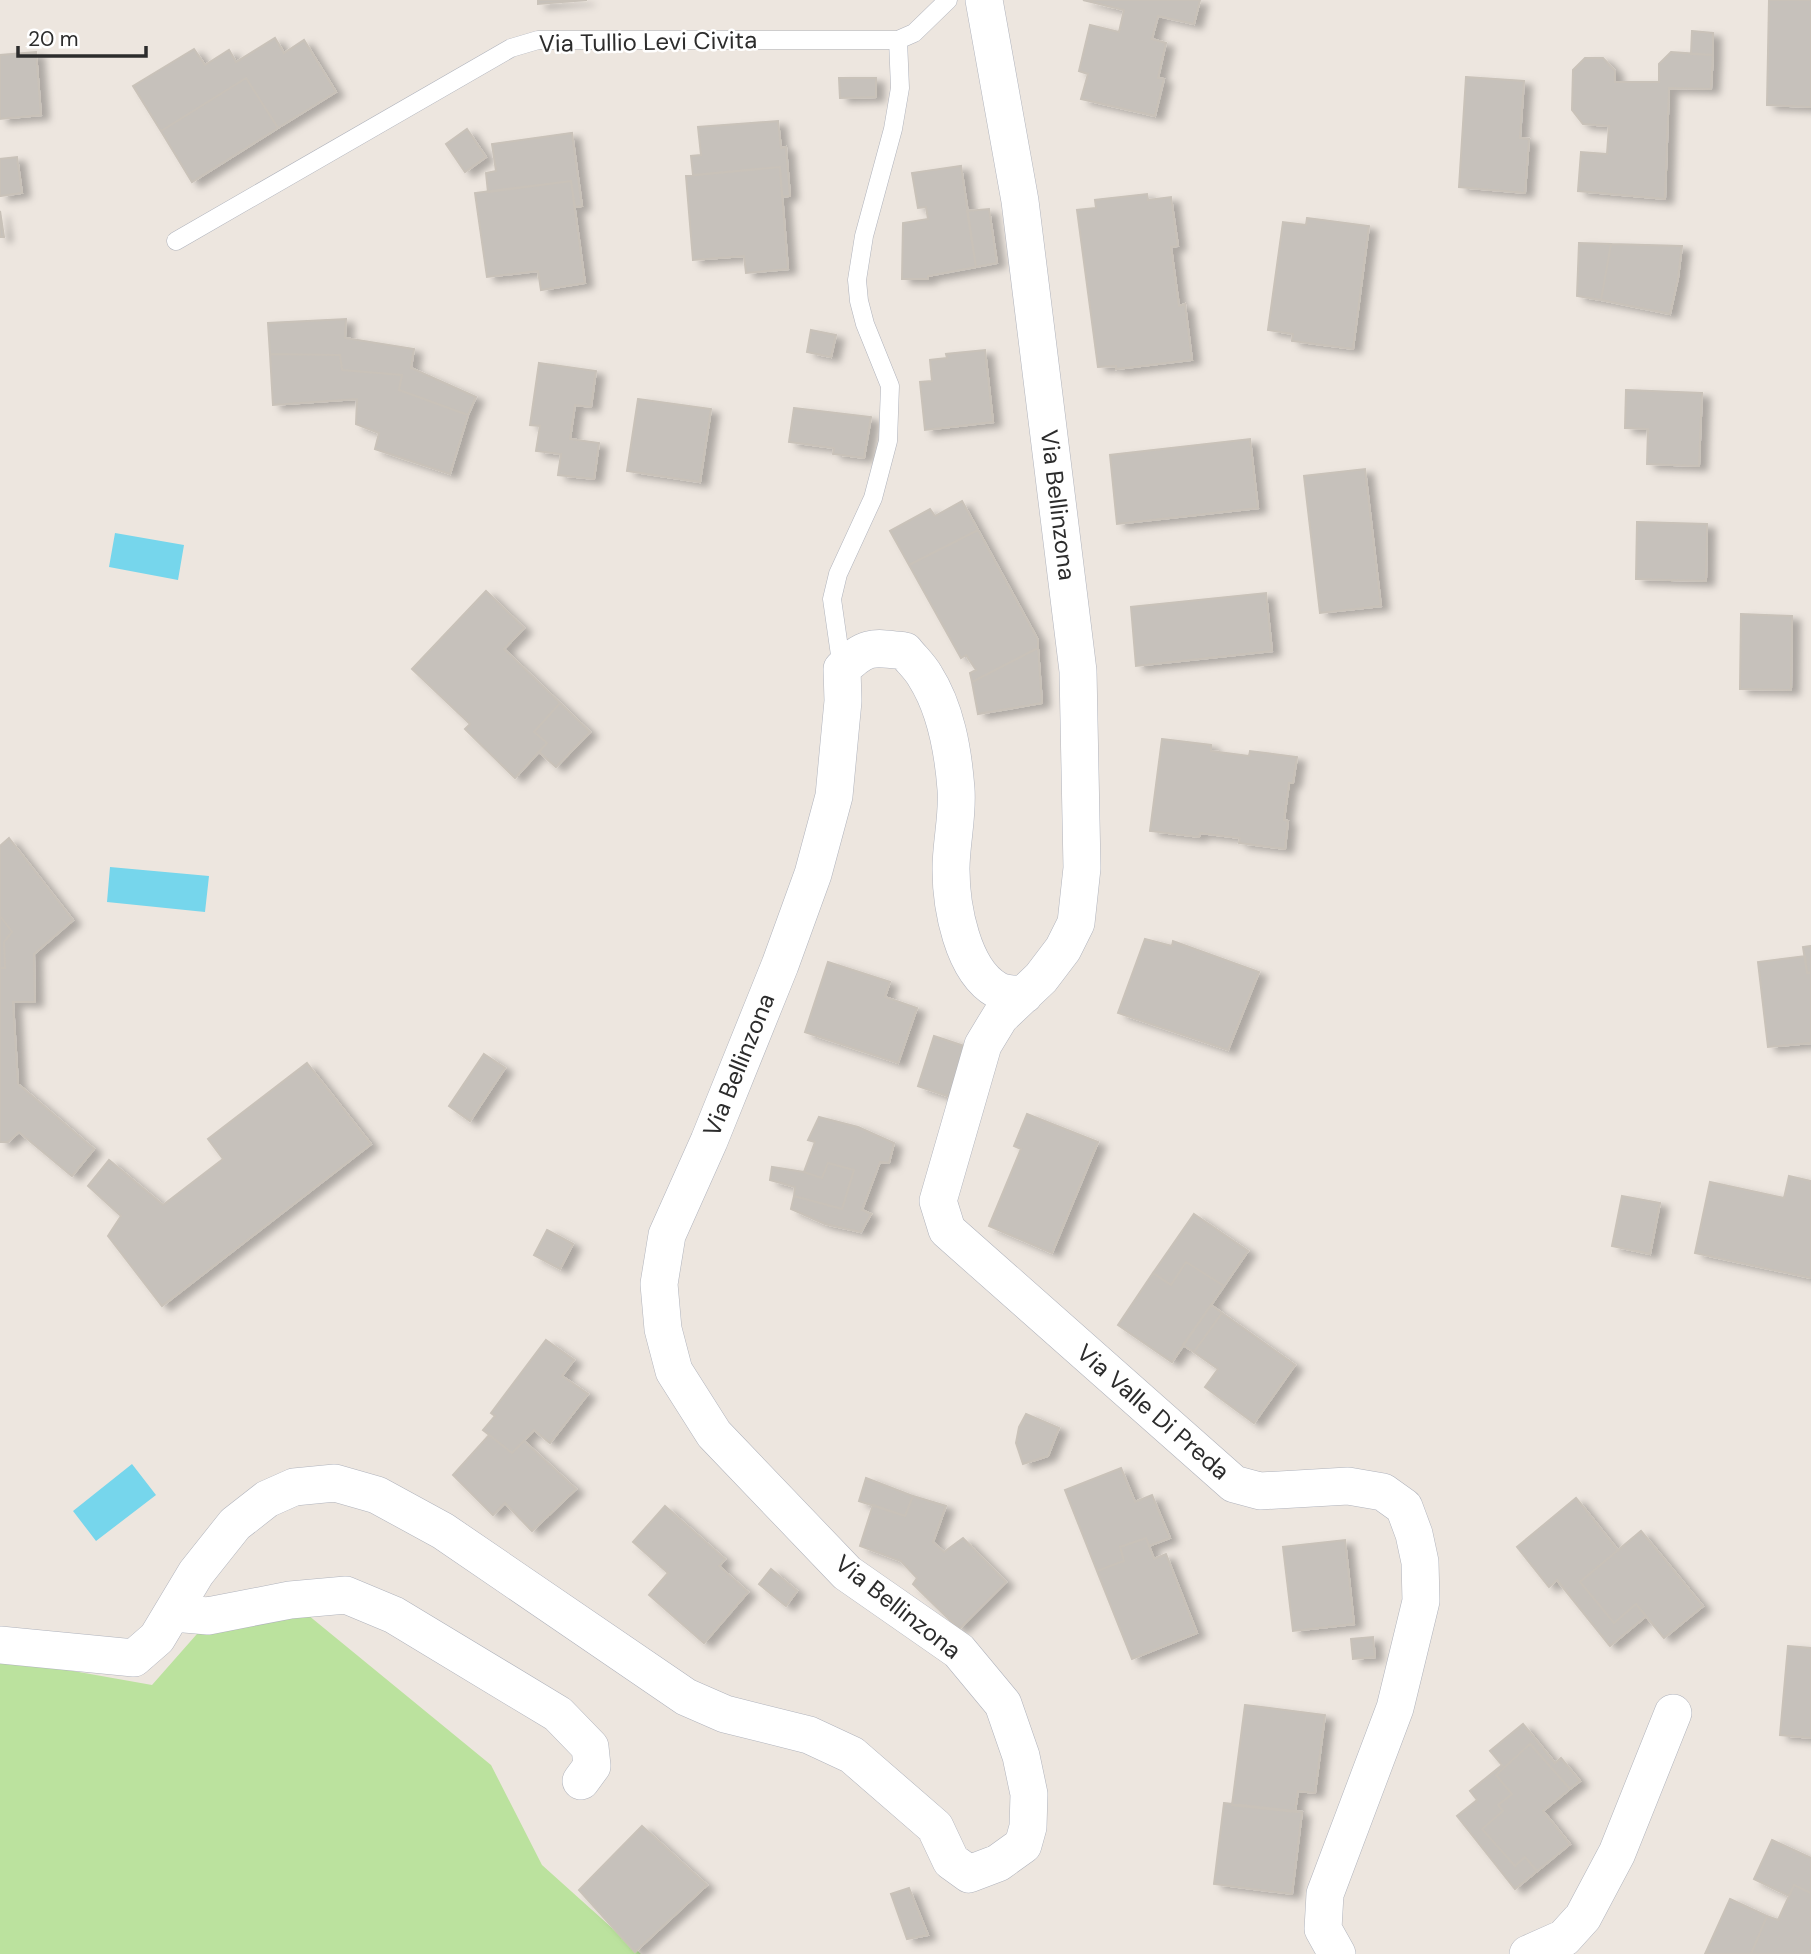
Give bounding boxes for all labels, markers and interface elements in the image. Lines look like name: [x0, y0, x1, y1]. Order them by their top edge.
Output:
scale bar: [18, 14, 145, 58]
street label: Via Tullio Levi Civita: [539, 24, 757, 59]
text: 20 m: [28, 25, 79, 53]
street label: Via Bellinzona: [1034, 428, 1083, 582]
street label: Via Bellinzona: [696, 989, 781, 1141]
street label: Via Valle Di Preda: [1071, 1337, 1236, 1486]
street label: Via Bellinzona: [829, 1548, 968, 1666]

